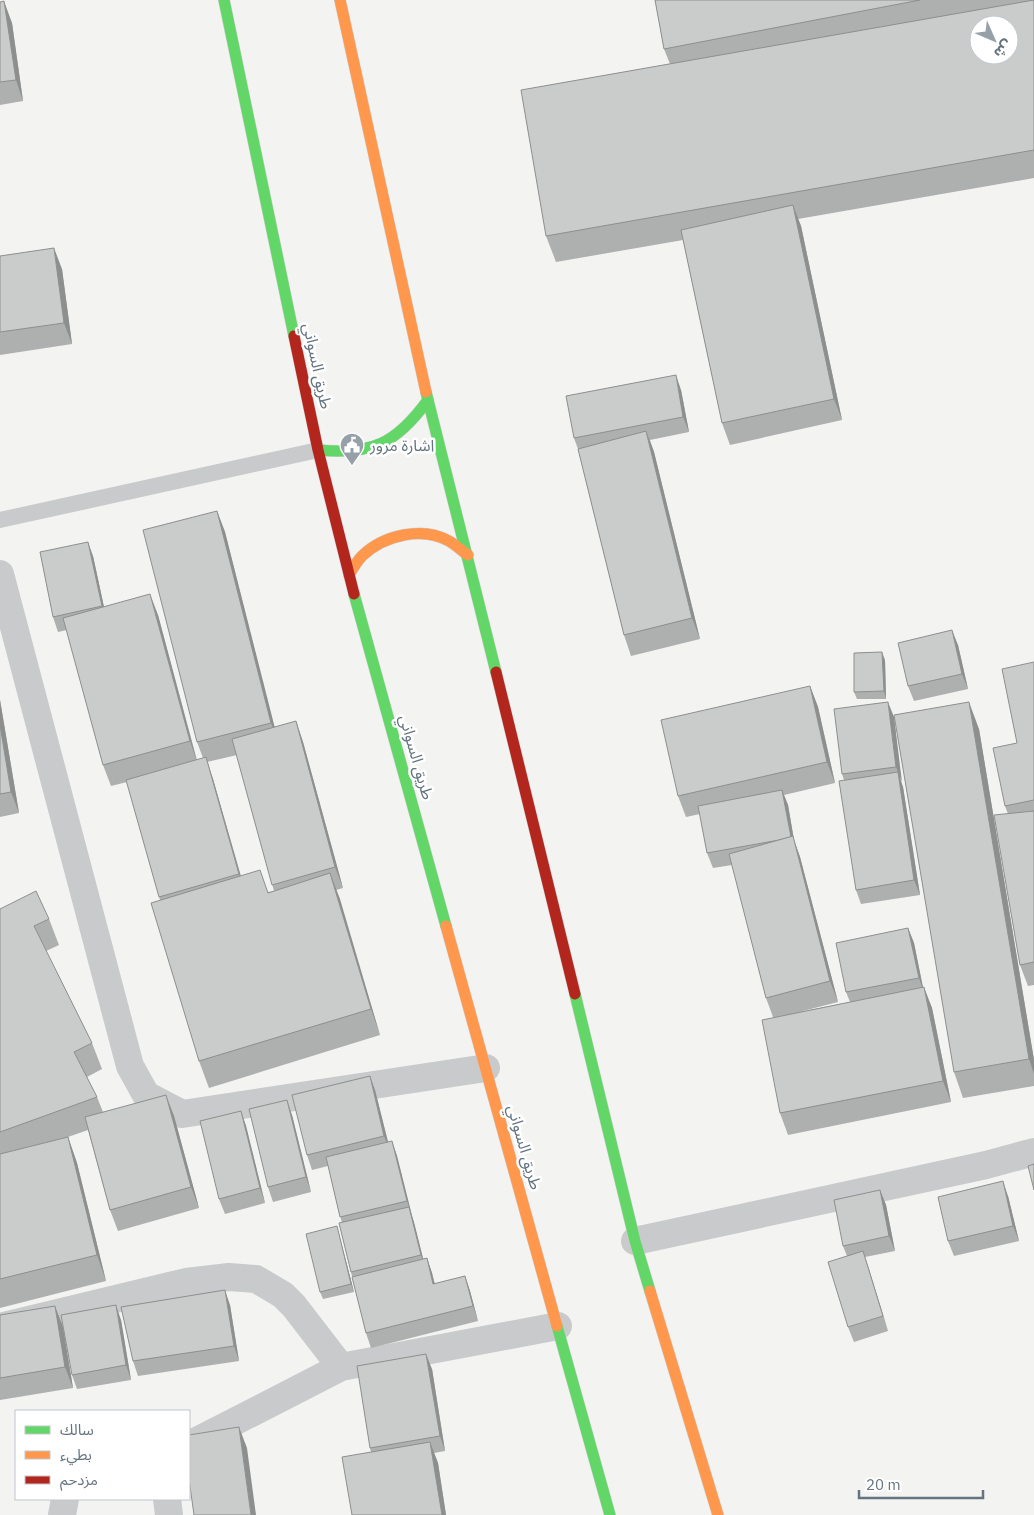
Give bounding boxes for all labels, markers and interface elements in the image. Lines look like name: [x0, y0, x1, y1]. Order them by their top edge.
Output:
north arrow: [969, 15, 1019, 65]
text: ش: [990, 36, 1016, 62]
street label: طريق السواني: [297, 321, 337, 411]
public building icon: اشارة مرور: [339, 432, 365, 466]
place label: اشارة مرور: [369, 435, 434, 455]
street label: طريق السواني: [393, 712, 439, 803]
street label: طريق السواني: [501, 1102, 547, 1193]
legend: [15, 1410, 190, 1500]
text: سالك: [60, 1420, 94, 1439]
text: بطيء: [60, 1445, 92, 1466]
scale bar: [859, 1468, 983, 1500]
text: مزدحم: [60, 1470, 98, 1491]
text: 20 m: [866, 1475, 901, 1494]

